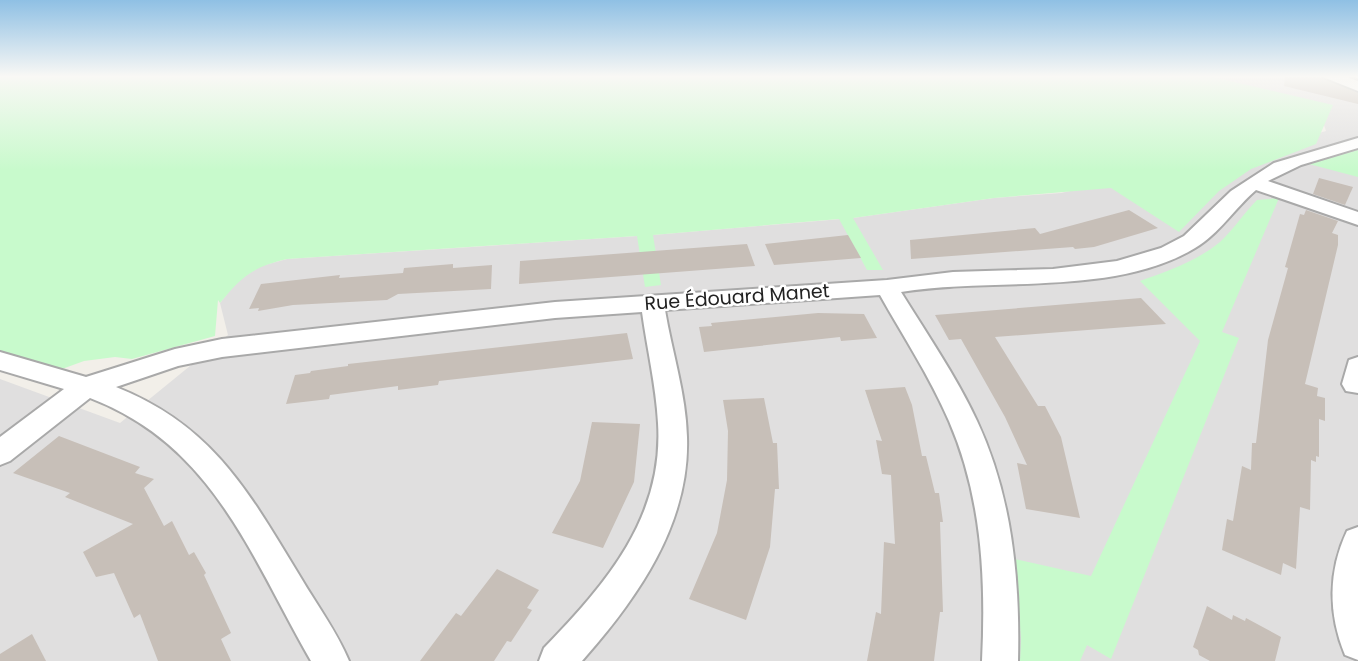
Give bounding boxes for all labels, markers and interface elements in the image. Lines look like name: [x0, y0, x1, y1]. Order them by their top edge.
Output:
street label: Rue Édouard Manet: [644, 277, 830, 317]

